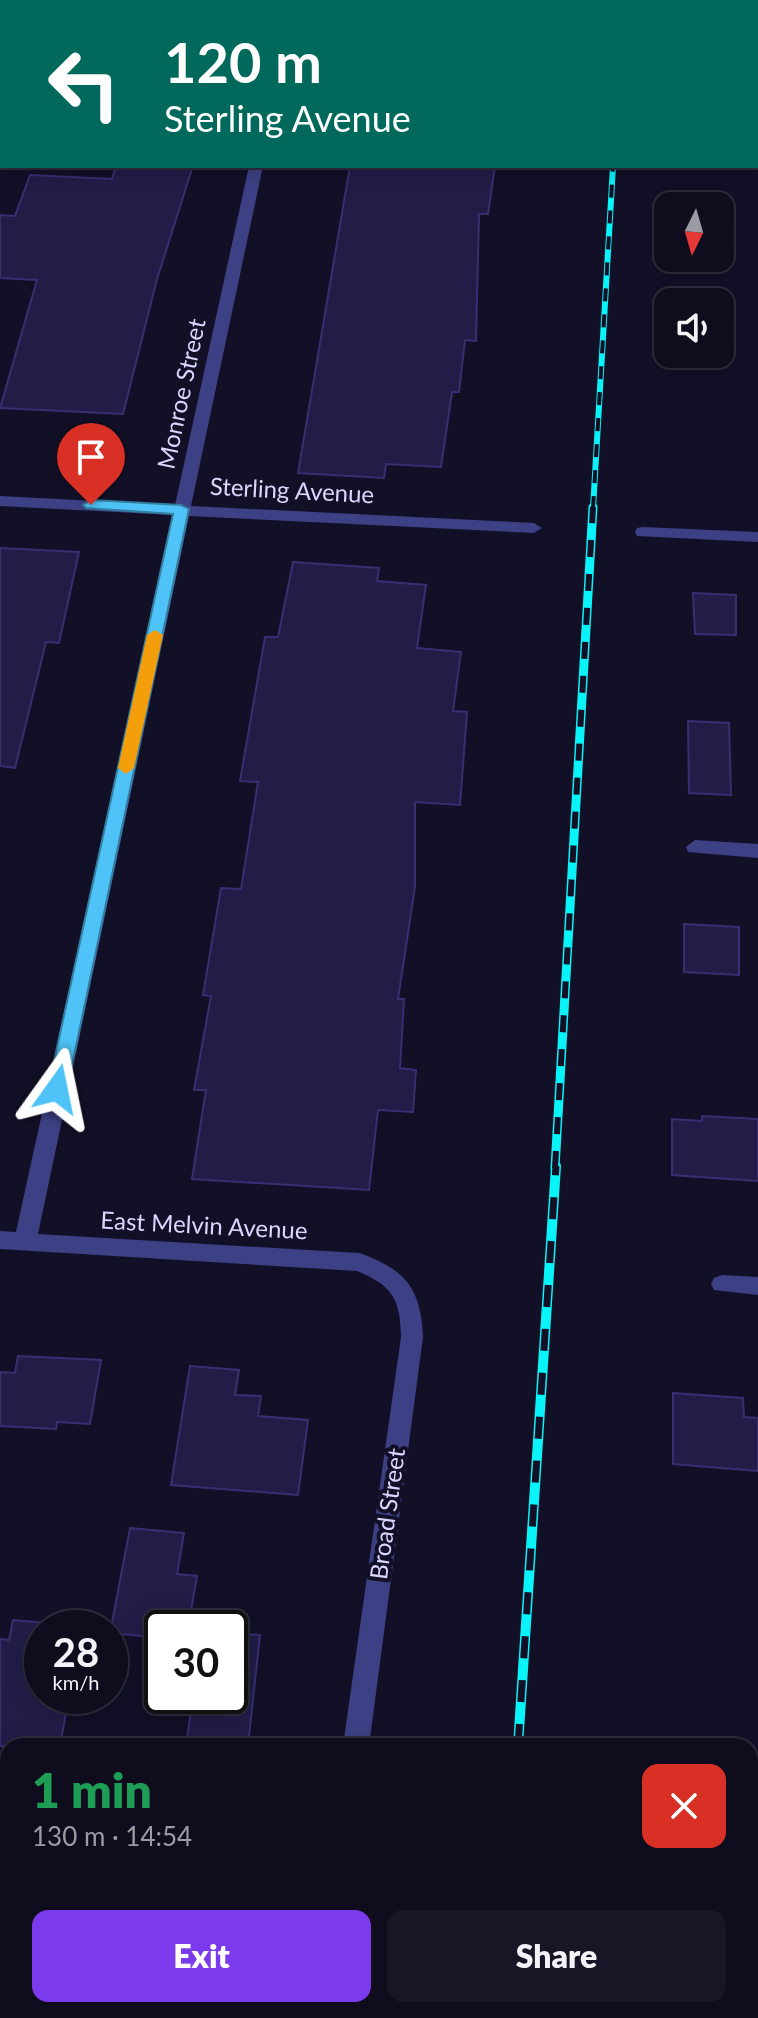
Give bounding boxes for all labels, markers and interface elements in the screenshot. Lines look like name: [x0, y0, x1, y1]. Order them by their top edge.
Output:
text: 120 m: [164, 28, 322, 95]
icon: left: [32, 32, 136, 136]
text: Sterling Avenue: [164, 96, 411, 140]
north arrow: [654, 192, 734, 272]
map controls: [654, 192, 734, 368]
button: sound: [654, 288, 734, 368]
street label: Monroe Street: [150, 316, 211, 471]
pin: [57, 423, 125, 505]
icon: arrive: [69, 435, 113, 479]
street label: Sterling Avenue: [209, 471, 375, 508]
position arrow: [15, 1047, 99, 1131]
street label: East Melvin Avenue: [100, 1205, 308, 1244]
street label: Broad Street: [363, 1446, 410, 1581]
speed limit sign: 30: [144, 1610, 248, 1714]
text: 28: [53, 1628, 99, 1676]
text: km/h: [53, 1670, 99, 1694]
text: 1 min: [32, 1761, 152, 1818]
button: close: [642, 1764, 726, 1848]
text: 130 m · 14:54: [32, 1820, 192, 1852]
button: Exit: [32, 1910, 371, 2002]
button: Share: [387, 1910, 726, 2002]

